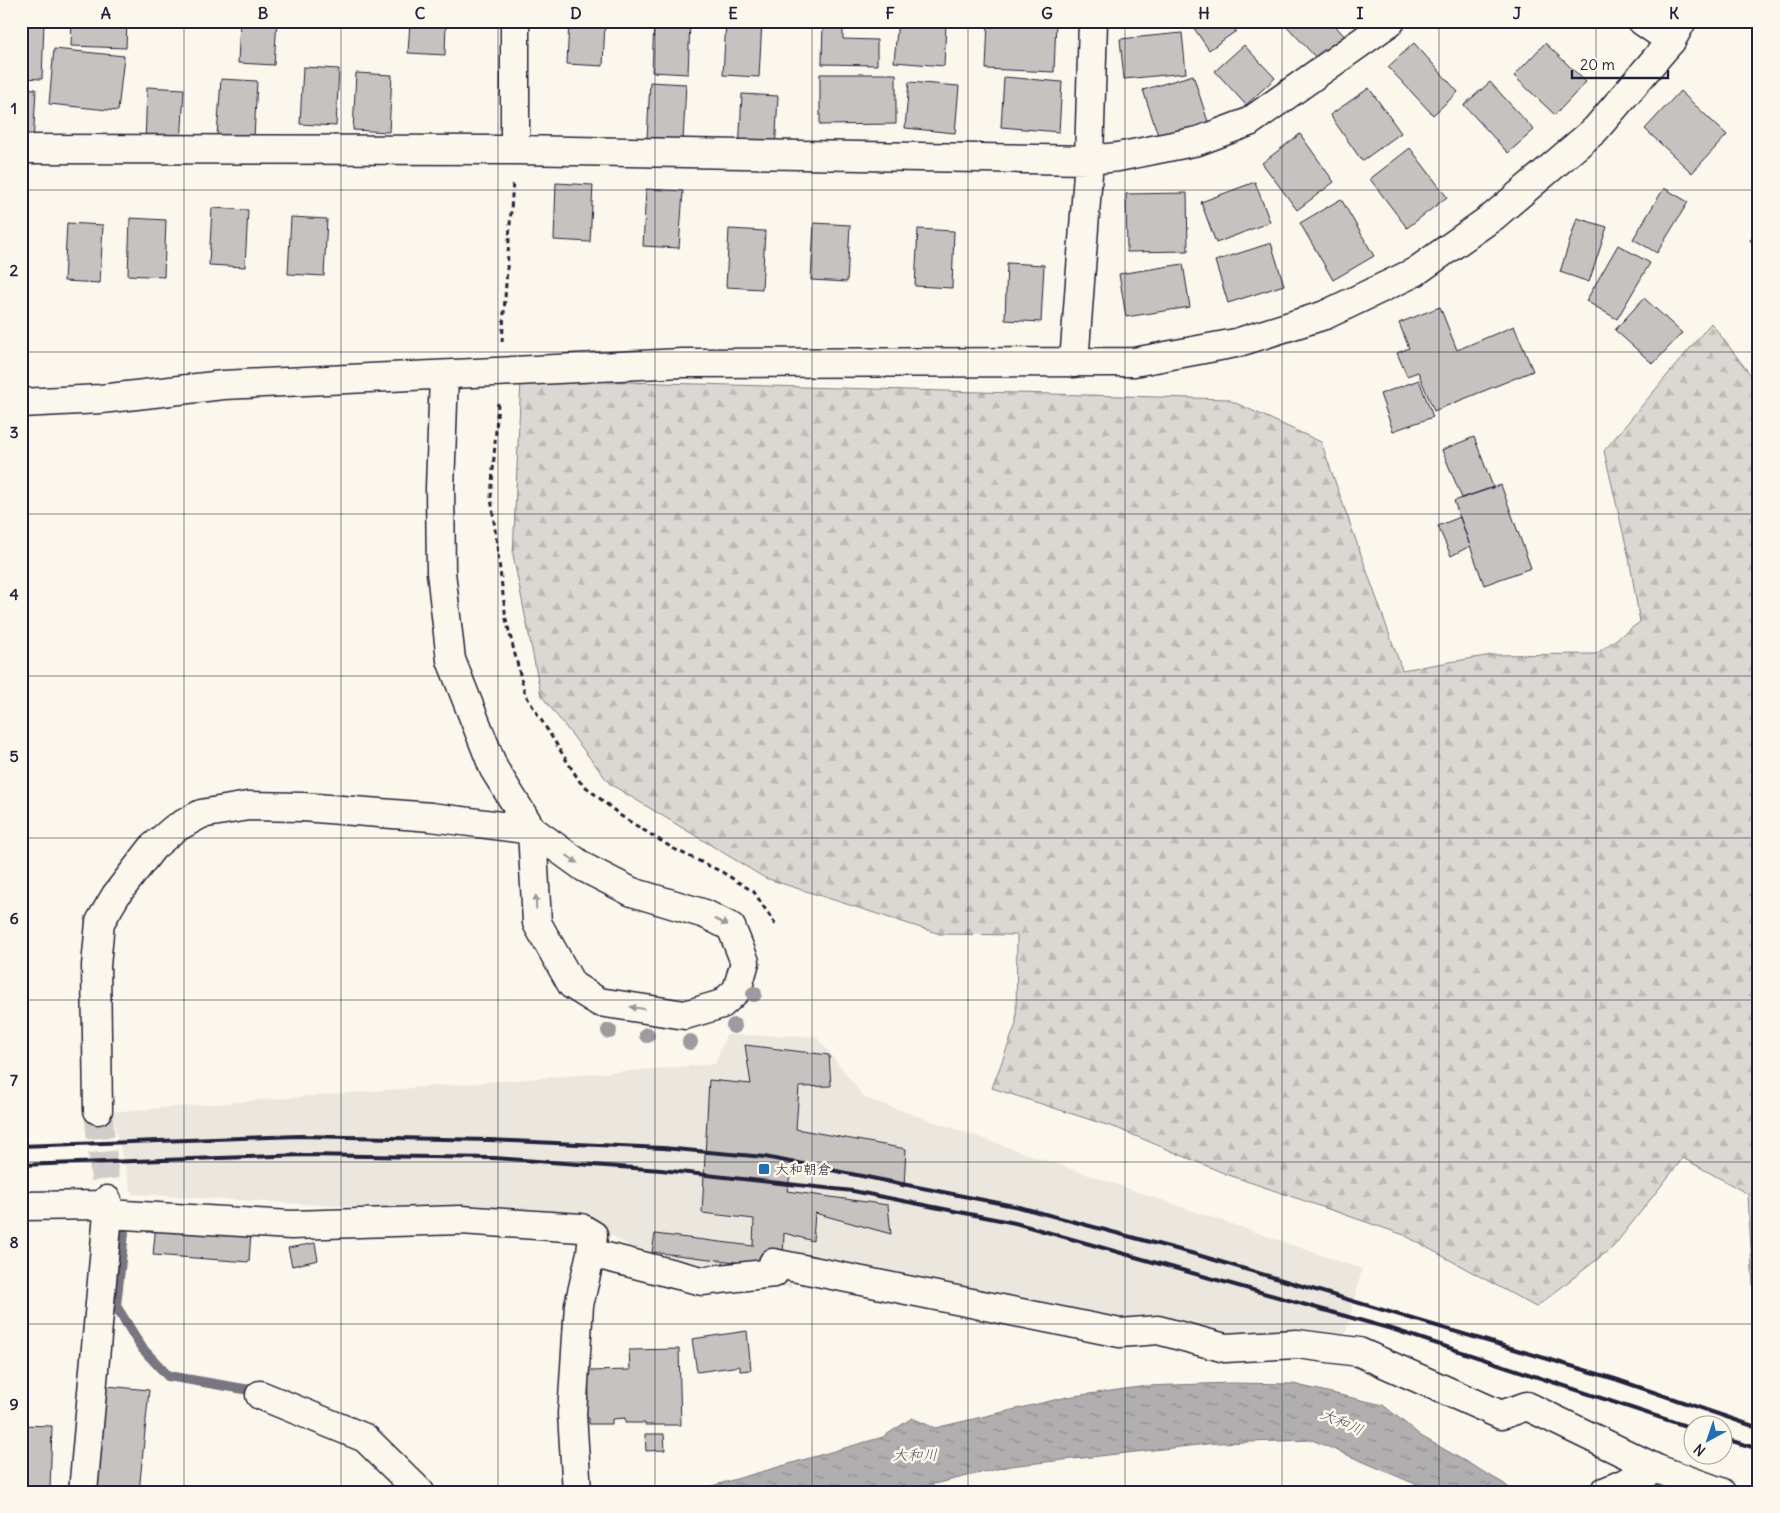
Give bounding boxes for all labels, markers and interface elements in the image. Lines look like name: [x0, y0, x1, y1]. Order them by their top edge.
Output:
text: A: [101, 3, 111, 23]
text: B: [258, 3, 269, 23]
text: C: [415, 3, 426, 23]
text: D: [570, 3, 582, 23]
text: E: [728, 3, 738, 23]
text: F: [885, 3, 895, 23]
text: G: [1041, 3, 1053, 23]
text: H: [1198, 3, 1210, 23]
text: I: [1357, 3, 1364, 23]
text: J: [1513, 3, 1522, 23]
text: K: [1669, 3, 1679, 23]
scale bar: [1572, 48, 1669, 80]
text: 20 m: [1580, 55, 1615, 74]
text: 1: [11, 98, 17, 118]
text: 2: [10, 260, 19, 280]
text: 3: [9, 422, 19, 442]
text: 4: [9, 584, 19, 604]
text: 5: [9, 746, 19, 766]
one-way arrow: [565, 853, 578, 864]
one-way arrow: [532, 894, 540, 910]
text: 6: [9, 908, 19, 928]
one-way arrow: [714, 918, 728, 926]
one-way arrow: [629, 1004, 645, 1012]
text: 7: [10, 1070, 18, 1090]
place label: 大和朝倉: [775, 1160, 831, 1178]
marker: 大和朝倉: [757, 1162, 771, 1176]
text: 8: [9, 1232, 19, 1252]
text: 9: [9, 1394, 19, 1414]
water label: 大和川: [1318, 1404, 1367, 1439]
north arrow: [1682, 1416, 1732, 1466]
text: N: [1690, 1440, 1709, 1460]
water label: 大和川: [892, 1445, 938, 1464]

